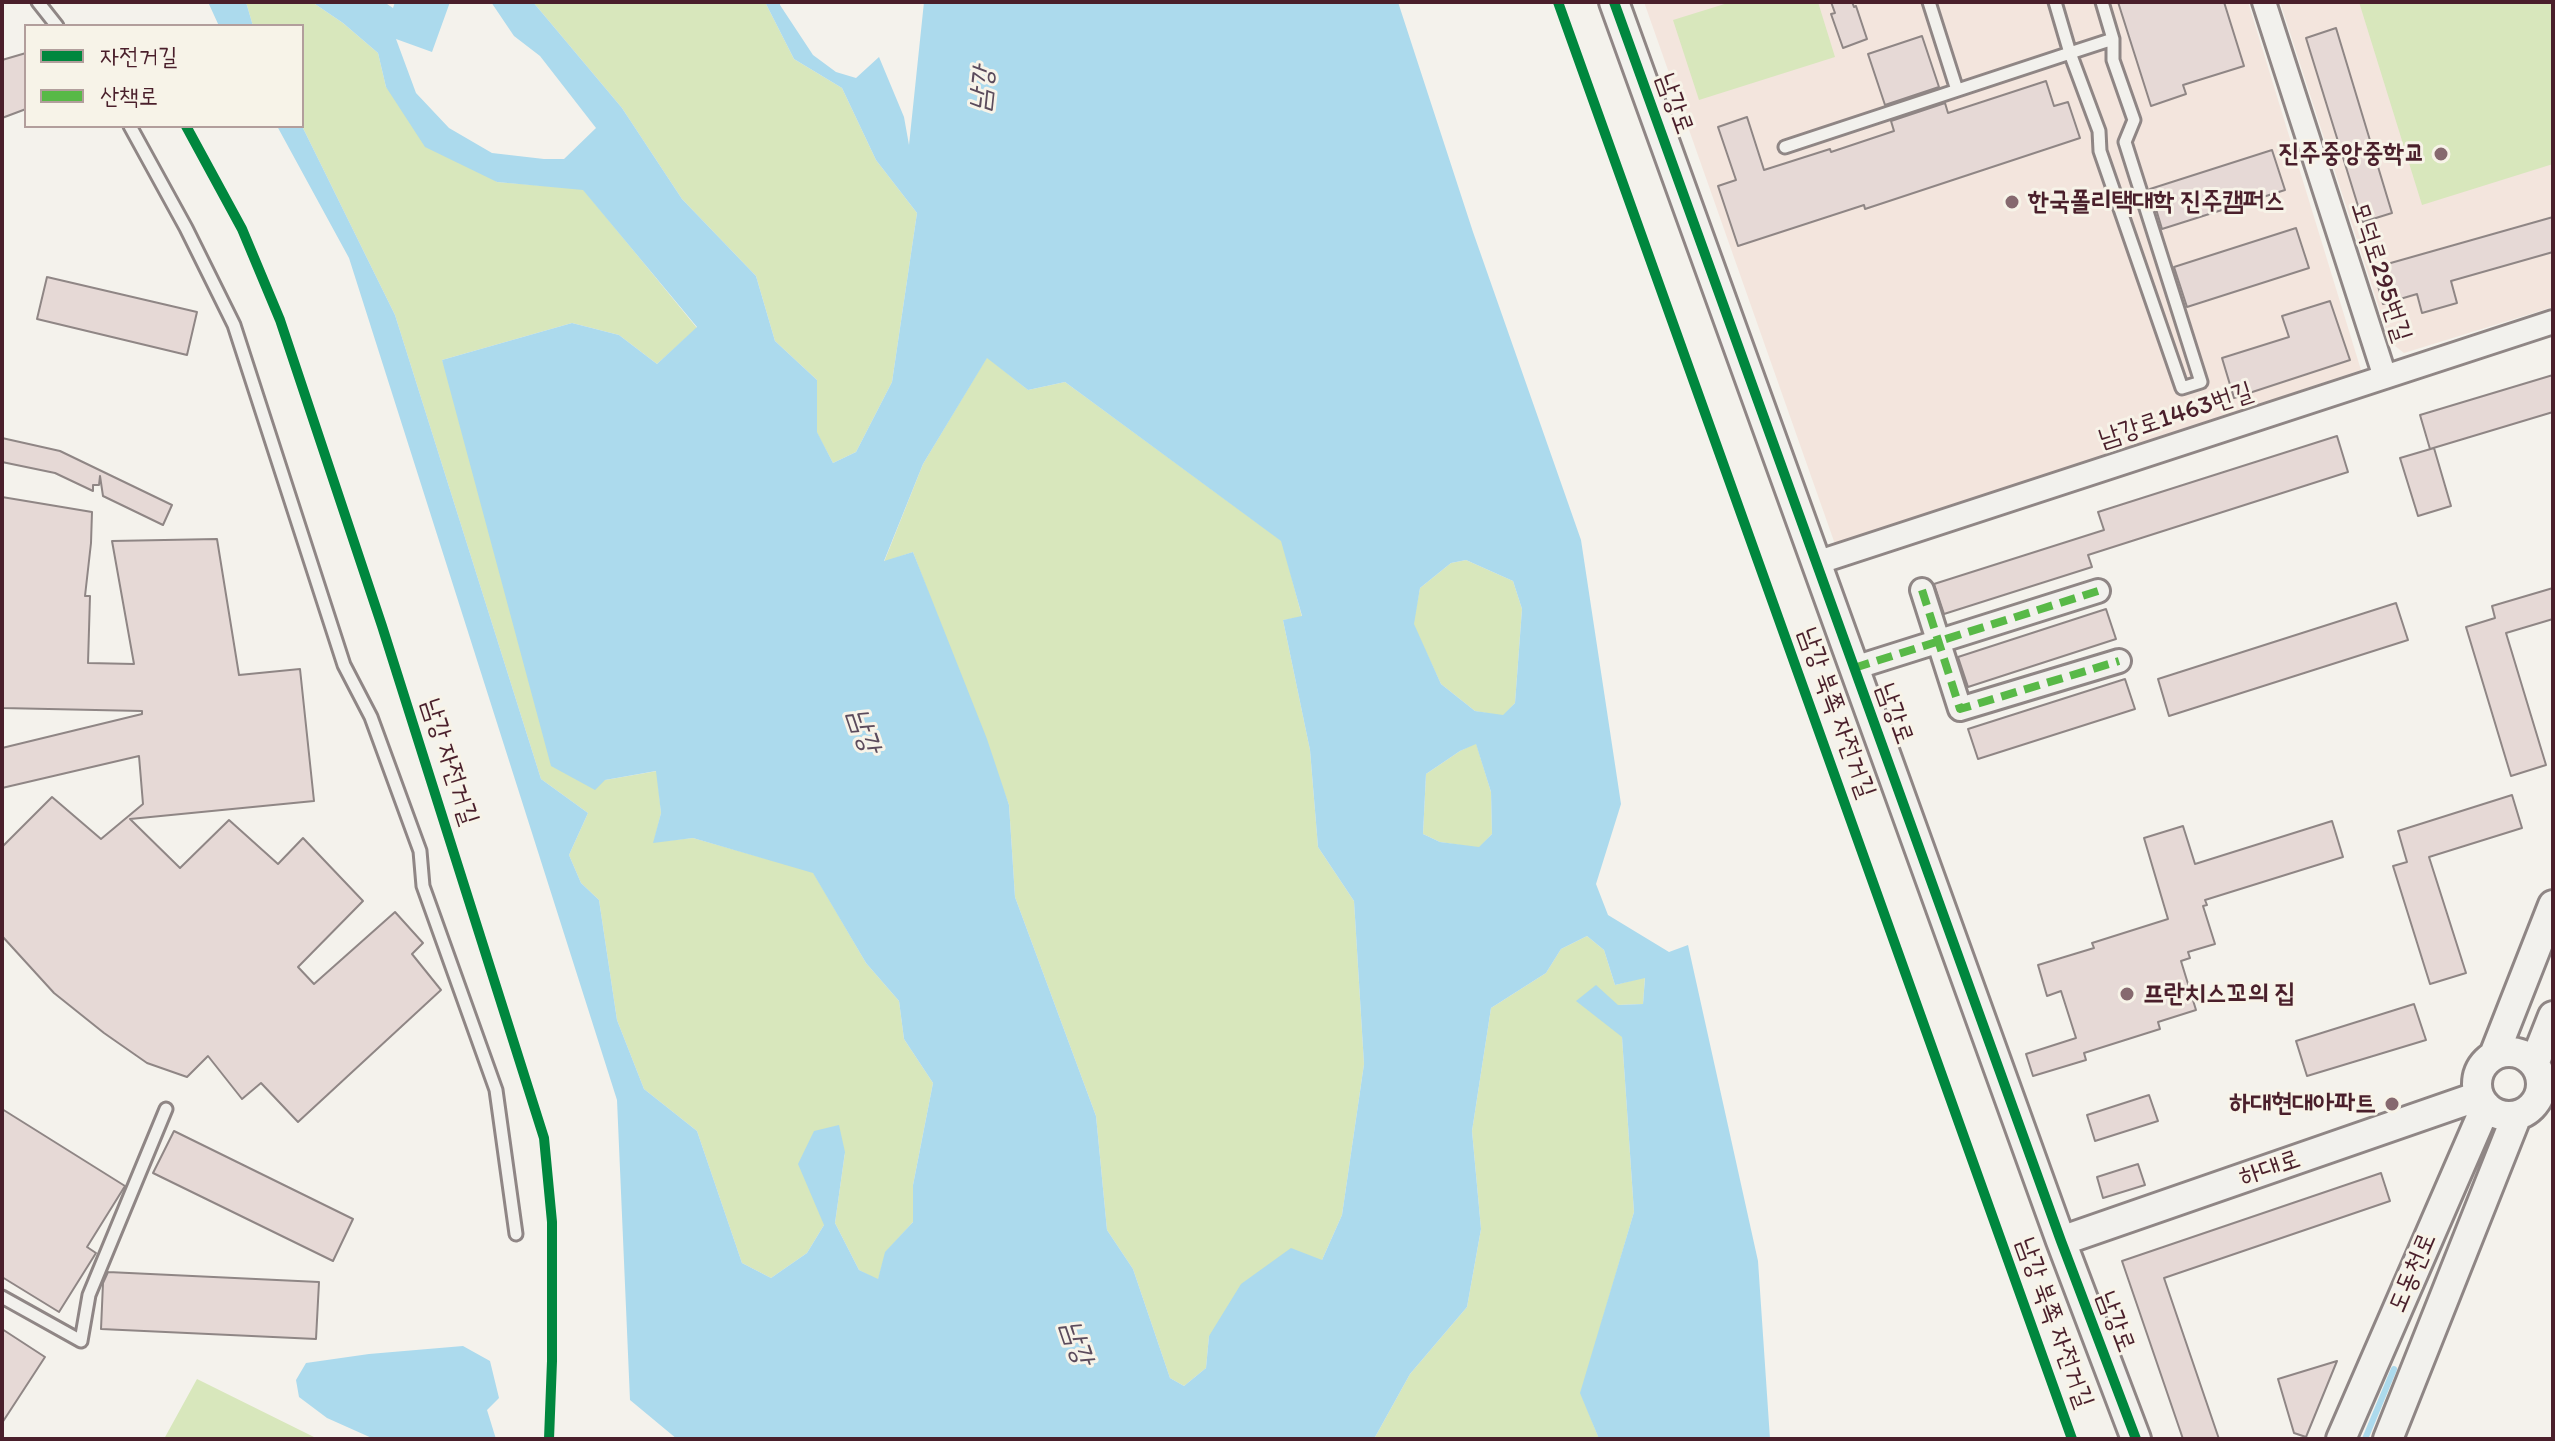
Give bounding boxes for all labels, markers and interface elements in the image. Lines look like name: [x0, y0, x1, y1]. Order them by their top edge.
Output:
legend: [24, 24, 304, 128]
text: 자전거길: [100, 41, 177, 70]
water label: 남강: [964, 65, 1002, 113]
street label: 남강로: [1649, 69, 1699, 139]
text: 산책로: [100, 81, 158, 110]
place label: 진주중앙중학교: [2279, 138, 2425, 170]
marker: 진주중앙중학교: [2432, 145, 2450, 163]
place label: 한국폴리택대학 진주캠퍼스: [2028, 186, 2285, 218]
marker: 한국폴리택대학 진주캠퍼스: [2003, 193, 2021, 211]
street label: 모덕로295번길: [2343, 198, 2417, 346]
street label: 남강로1463번길: [2095, 376, 2257, 456]
street label: 남강 북쪽 자전거길: [1791, 624, 1881, 802]
street label: 남강로: [1869, 679, 1919, 749]
street label: 남강 자전거길: [414, 695, 484, 829]
water label: 남강: [840, 704, 886, 758]
place label: 프란치스꼬의 집: [2143, 978, 2295, 1010]
marker: 프란치스꼬의 집: [2118, 985, 2136, 1003]
place label: 하대현대아파트: [2230, 1088, 2376, 1120]
marker: 하대현대아파트: [2383, 1095, 2401, 1113]
street label: 하대로: [2235, 1144, 2305, 1194]
street label: 도동천로: [2382, 1228, 2444, 1318]
street label: 남강 북쪽 자전거길: [2009, 1234, 2099, 1412]
street label: 남강로: [2089, 1287, 2141, 1357]
water label: 남강: [1053, 1316, 1099, 1370]

